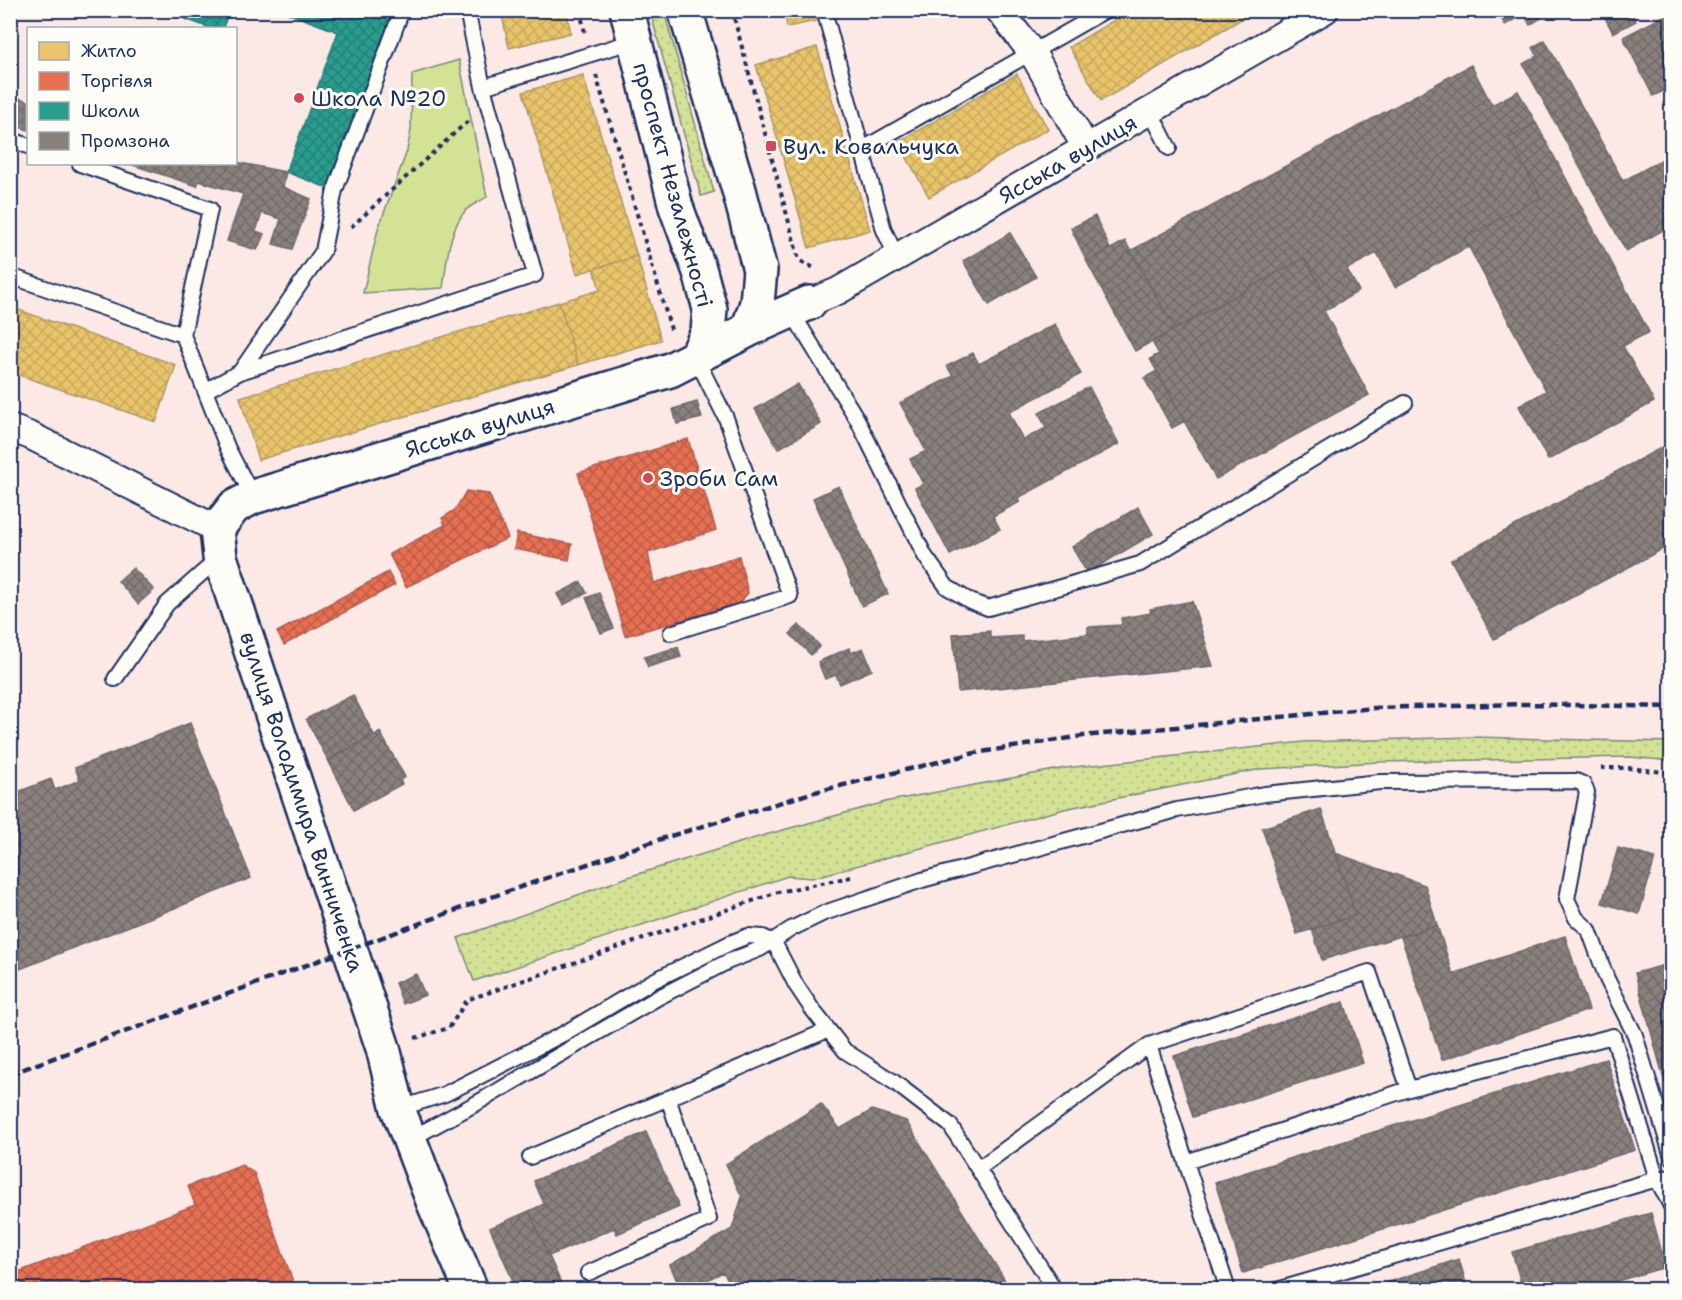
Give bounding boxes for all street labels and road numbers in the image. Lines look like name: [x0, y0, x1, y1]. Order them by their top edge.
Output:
street label: проспект Незалежності: [626, 59, 720, 311]
street label: Ясська вулиця: [994, 108, 1142, 210]
street label: Ясська вулиця: [402, 392, 558, 464]
street label: вулиця Володимира Винниченка: [233, 628, 371, 976]

